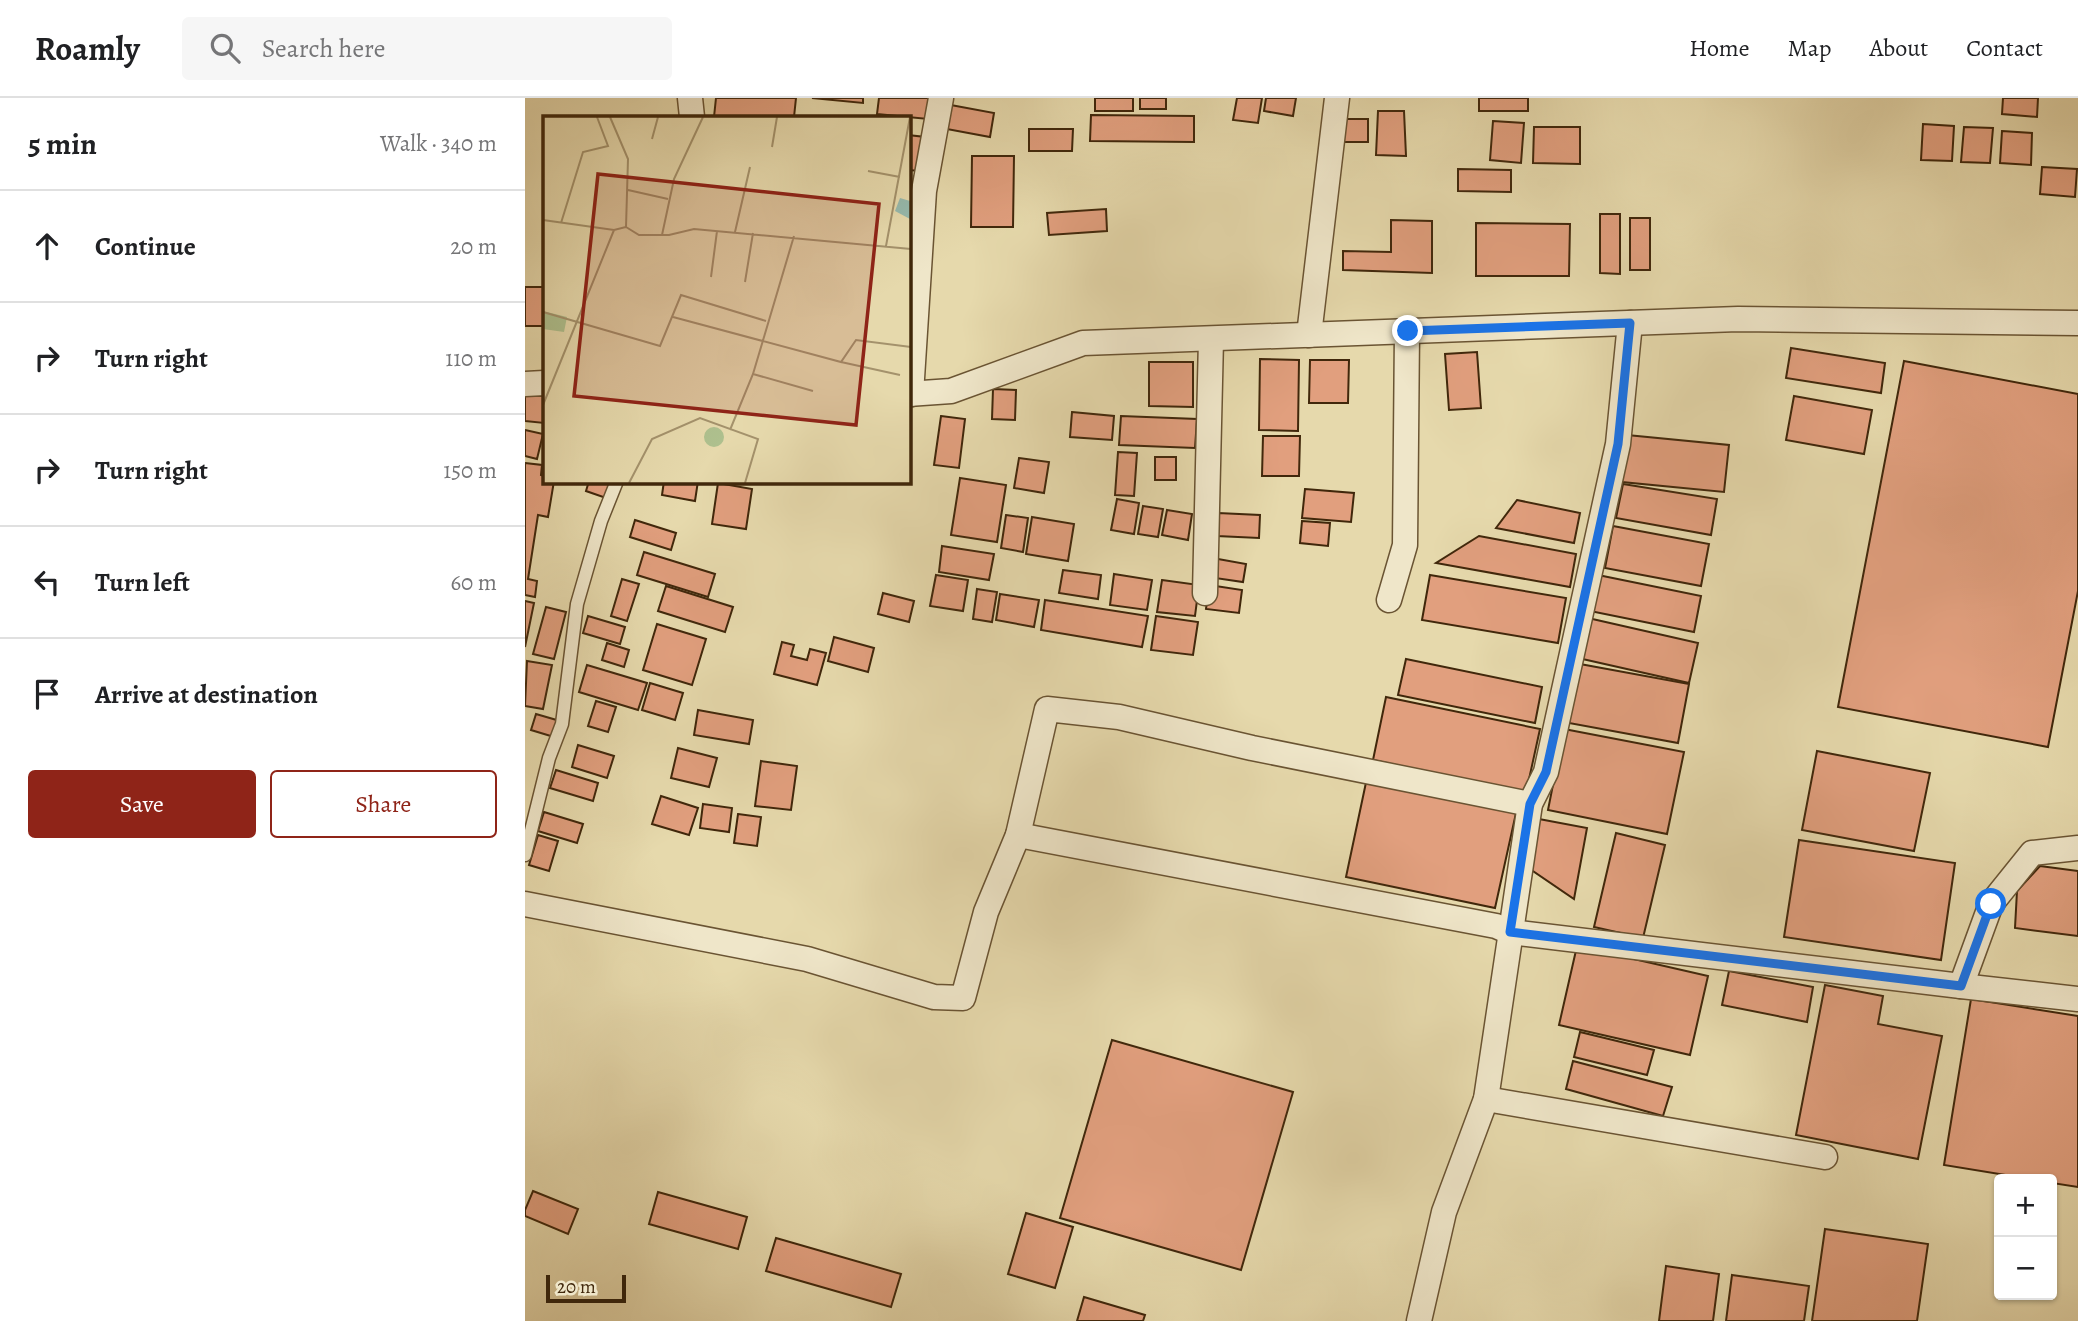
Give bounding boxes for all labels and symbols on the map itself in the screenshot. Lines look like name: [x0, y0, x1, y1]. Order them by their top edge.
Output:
inset map: [543, 116, 910, 483]
route end: [1392, 315, 1423, 346]
route start: [1975, 888, 2006, 919]
scale bar: [546, 1272, 627, 1304]

